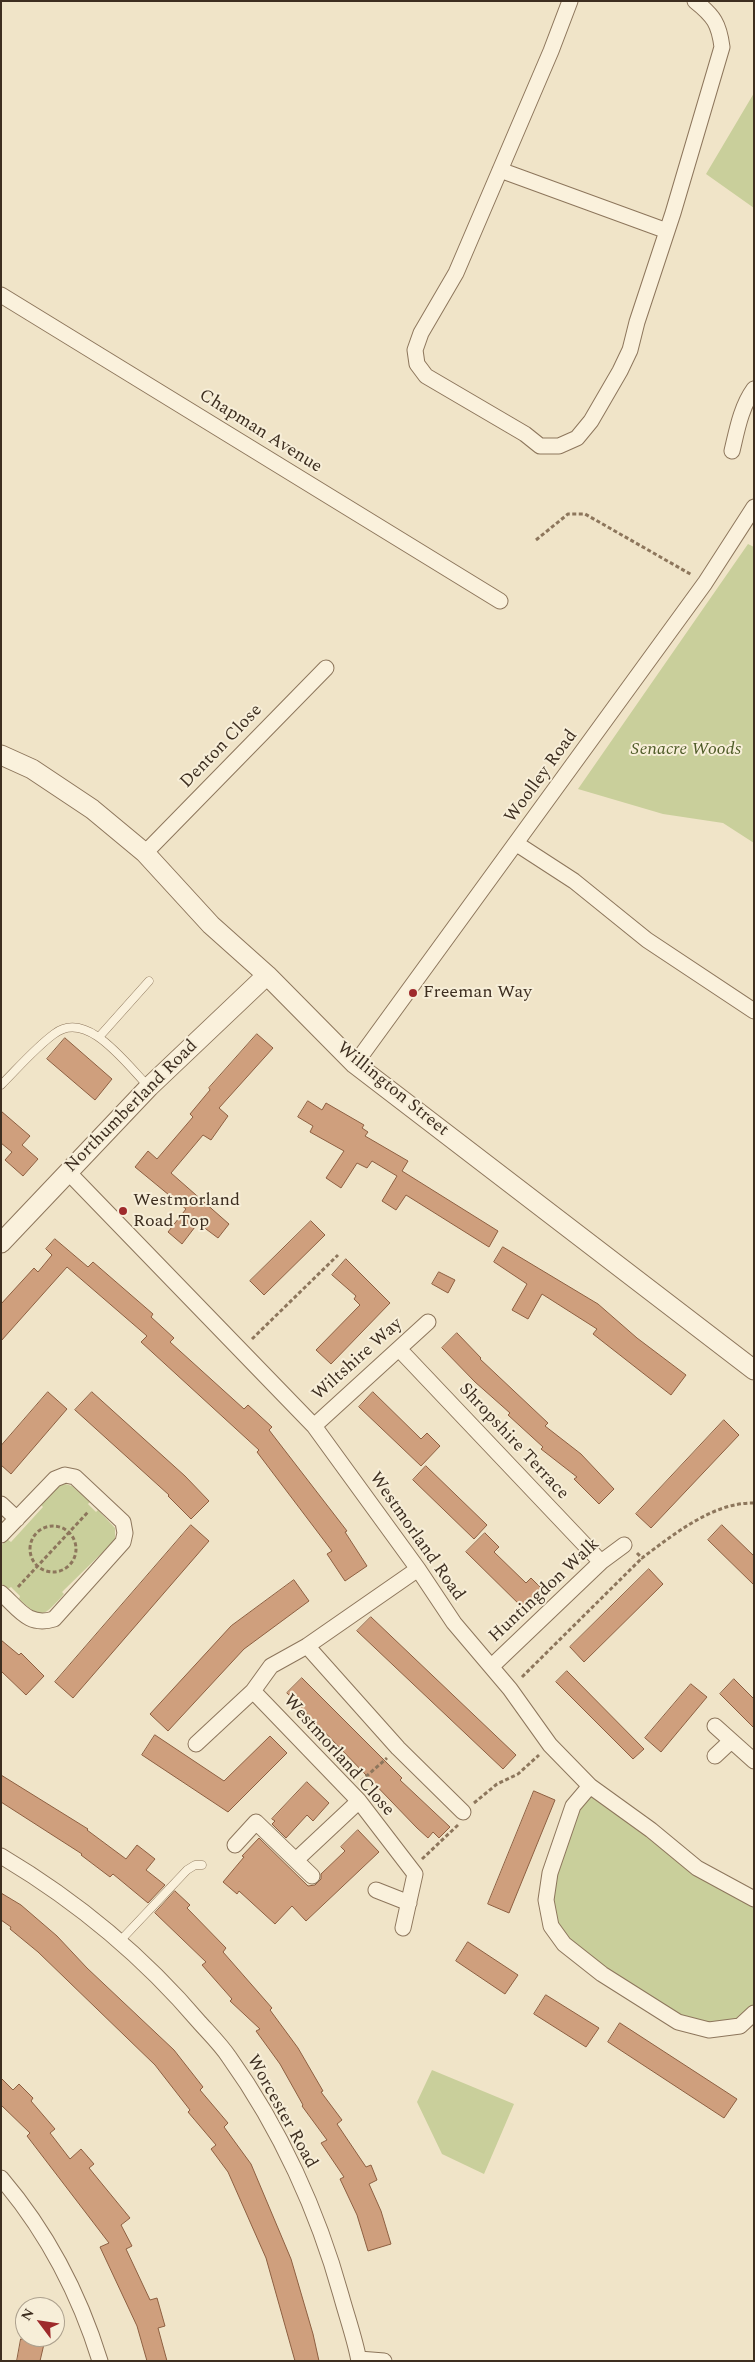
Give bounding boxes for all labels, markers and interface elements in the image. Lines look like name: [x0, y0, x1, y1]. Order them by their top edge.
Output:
street label: Chapman Avenue: [194, 385, 326, 479]
street label: Denton Close: [176, 700, 268, 794]
street label: Woolley Road: [501, 726, 583, 828]
park label: Senacre Woods: [631, 739, 741, 761]
place label: Freeman Way: [423, 982, 532, 1004]
marker: Freeman Way: [407, 987, 419, 999]
street label: Northumberland Road: [61, 1036, 203, 1178]
street label: Willington Street: [332, 1038, 452, 1142]
place label: Westmorland Road Top: [133, 1190, 240, 1232]
marker: Westmorland Road Top: [117, 1205, 129, 1217]
street label: Wiltshire Way: [309, 1314, 407, 1406]
street label: Shropshire Terrace: [453, 1379, 573, 1505]
street label: Westmorland Road: [364, 1468, 468, 1606]
street label: Huntingdon Walk: [485, 1534, 605, 1648]
street label: Westmorland Close: [278, 1691, 398, 1821]
street label: Worcester Road: [241, 2051, 321, 2173]
north arrow: [15, 2297, 65, 2347]
text: N: [16, 2304, 40, 2325]

